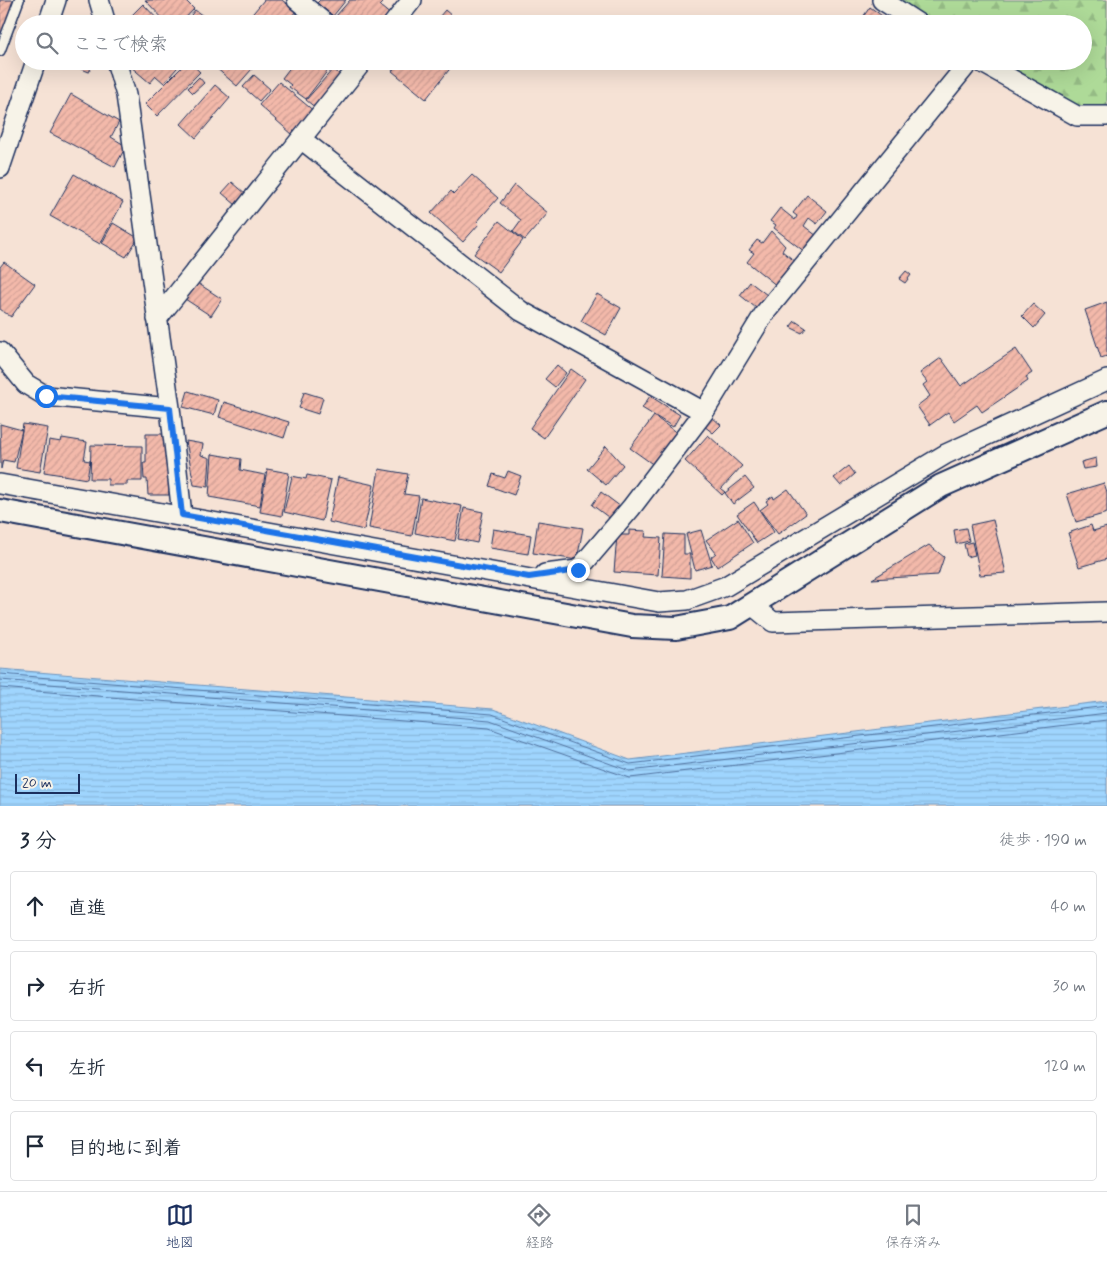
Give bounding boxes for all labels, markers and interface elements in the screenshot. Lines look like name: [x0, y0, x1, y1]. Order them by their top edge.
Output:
search box: [15, 15, 1092, 70]
icon: search: [33, 29, 61, 57]
text: ここで検索: [73, 32, 168, 57]
route start: [35, 385, 58, 408]
route end: [567, 559, 590, 582]
scale bar: [15, 771, 80, 794]
text: 20 m: [22, 774, 52, 792]
text: 3 分: [20, 827, 56, 855]
text: 徒歩 · 190 m: [999, 830, 1087, 851]
icon: ahead: [21, 892, 49, 920]
text: 直進: [68, 896, 106, 921]
text: 40 m: [1050, 896, 1086, 917]
icon: right: [21, 972, 49, 1000]
text: 右折: [68, 976, 106, 1001]
text: 30 m: [1053, 976, 1086, 997]
icon: left: [21, 1052, 49, 1080]
text: 左折: [68, 1056, 106, 1081]
text: 120 m: [1044, 1056, 1086, 1077]
icon: arrive: [21, 1132, 49, 1160]
text: 目的地に到着: [68, 1136, 182, 1161]
tab: 地図: [166, 1201, 194, 1252]
tab: 経路: [525, 1201, 553, 1252]
tab: 保存済み: [885, 1201, 941, 1252]

